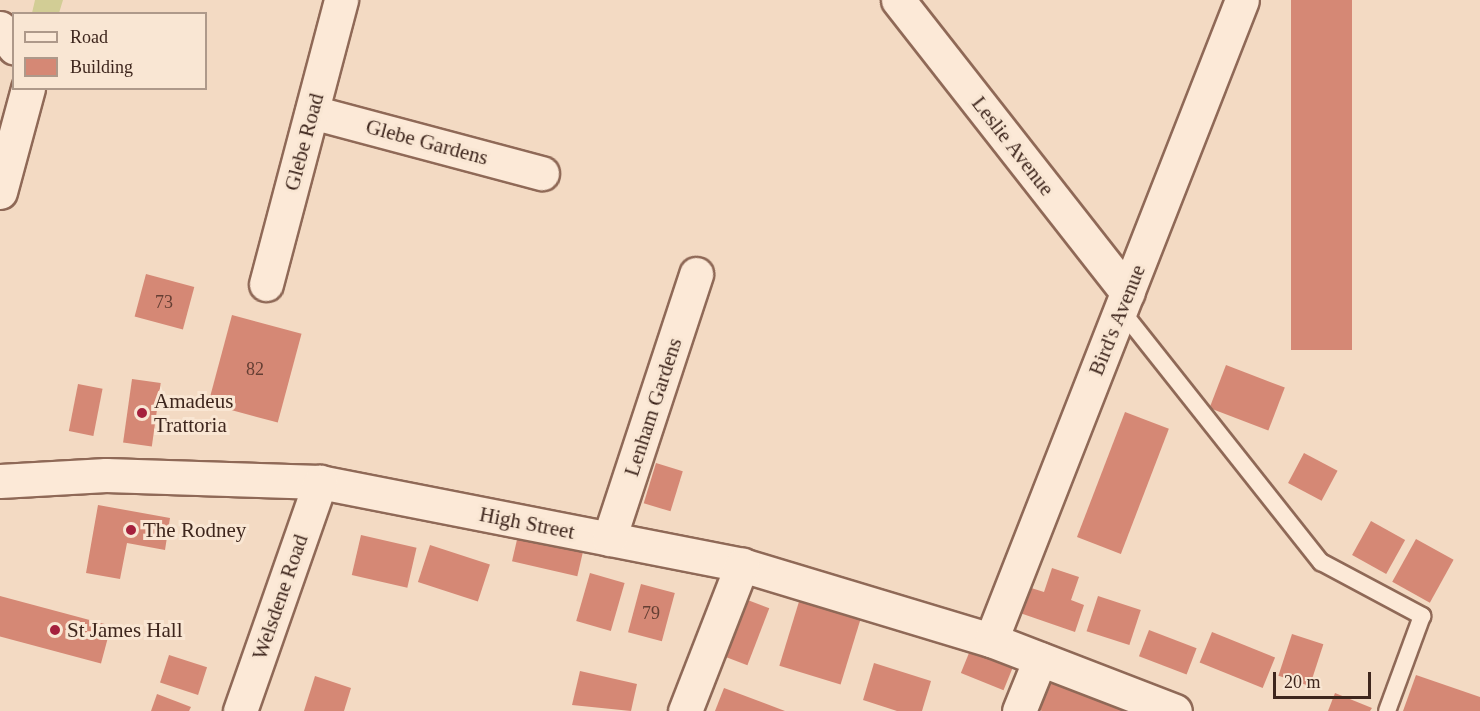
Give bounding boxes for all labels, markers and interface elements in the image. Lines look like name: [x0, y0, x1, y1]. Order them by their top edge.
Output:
legend: [12, 12, 207, 90]
text: Road: [70, 27, 108, 47]
text: Building: [70, 57, 133, 77]
street label: Glebe Road: [279, 91, 329, 193]
street label: Leslie Avenue: [966, 91, 1060, 201]
street label: Glebe Gardens: [363, 114, 491, 170]
street label: Bird's Avenue: [1083, 260, 1151, 380]
house number: 73: [155, 291, 173, 313]
street label: Lenham Gardens: [619, 335, 687, 479]
house number: 82: [246, 358, 264, 380]
place label: Amadeus Trattoria: [154, 388, 233, 438]
marker: Amadeus Trattoria: [135, 406, 149, 420]
street label: High Street: [477, 501, 577, 545]
place label: The Rodney: [143, 517, 246, 543]
marker: The Rodney: [124, 523, 138, 537]
street label: Welsdene Road: [247, 531, 313, 663]
house number: 79: [642, 602, 660, 624]
place label: St James Hall: [67, 617, 182, 643]
marker: St James Hall: [48, 623, 62, 637]
scale bar: [1276, 660, 1374, 698]
text: 20 m: [1284, 672, 1321, 692]

